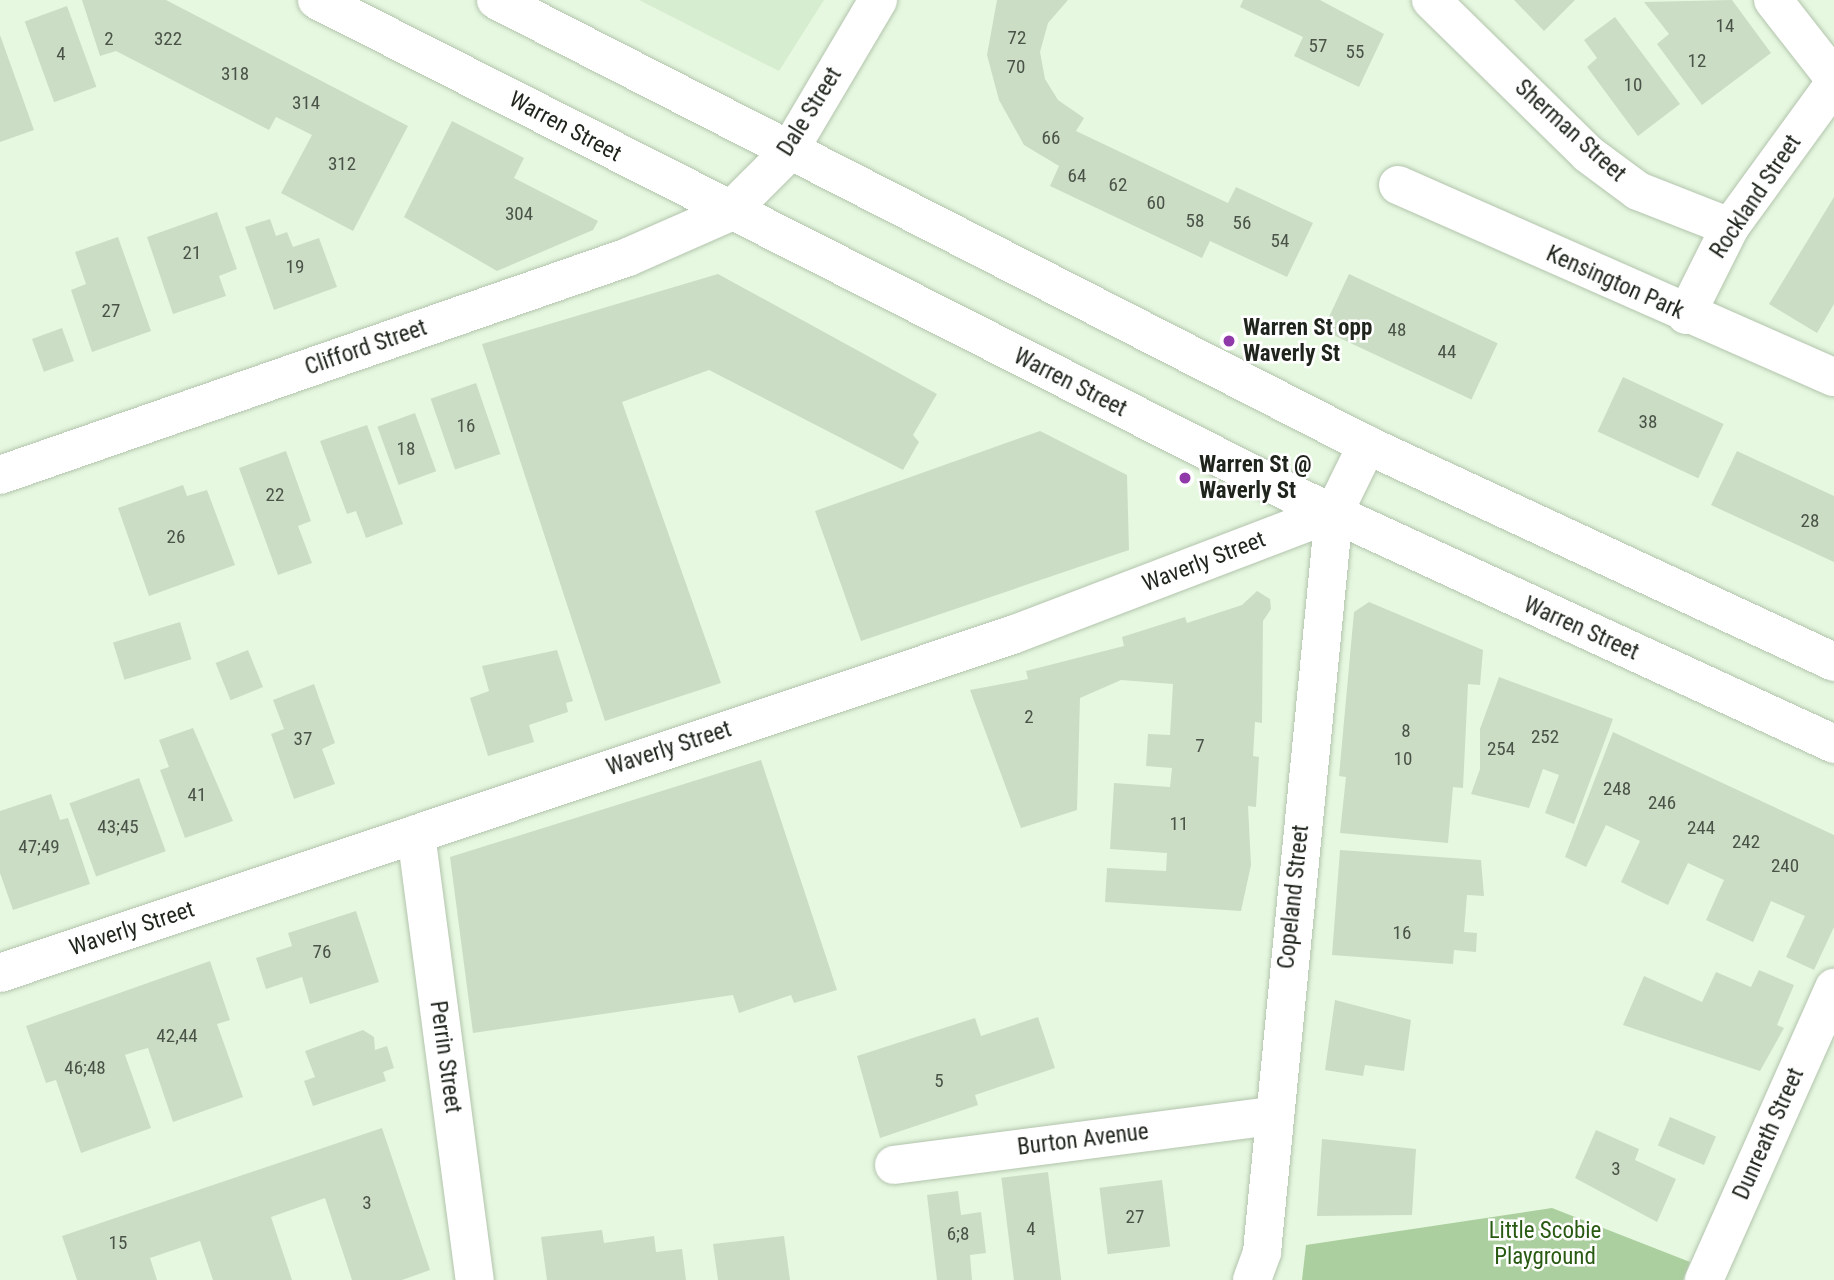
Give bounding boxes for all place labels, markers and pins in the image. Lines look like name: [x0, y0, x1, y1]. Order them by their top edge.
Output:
place label: Warren St opp Waverly St: [1243, 314, 1372, 368]
marker: Warren St opp Waverly St: [1221, 333, 1237, 349]
place label: Warren St @ Waverly St: [1199, 451, 1312, 505]
marker: Warren St @ Waverly St: [1177, 470, 1193, 486]

